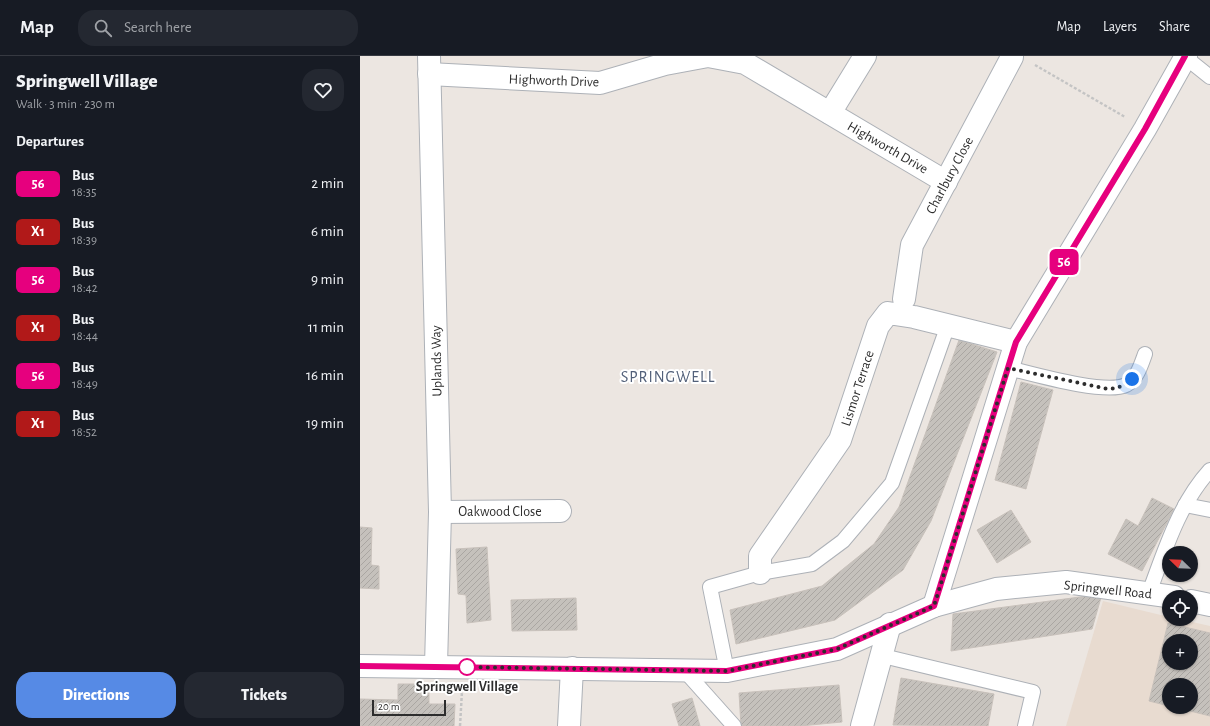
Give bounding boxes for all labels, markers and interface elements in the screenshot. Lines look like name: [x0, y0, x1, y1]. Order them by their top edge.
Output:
search box: [78, 10, 358, 46]
icon: search: [92, 17, 114, 39]
text: Map: [20, 18, 54, 37]
text: Search here: [124, 20, 192, 35]
text: Map: [1056, 20, 1081, 34]
text: Layers: [1103, 20, 1137, 34]
text: Share: [1159, 20, 1190, 34]
button: heart: [302, 69, 344, 111]
text: Springwell Village: [16, 72, 158, 91]
street label: Highworth Drive: [509, 72, 599, 90]
text: Walk · 3 min · 230 m: [16, 98, 115, 111]
street label: Highworth Drive: [845, 119, 930, 177]
text: Departures: [16, 134, 84, 149]
street label: Charlbury Close: [924, 135, 976, 216]
text: Bus: [72, 168, 94, 183]
text: 2 min: [311, 176, 344, 191]
text: 56: [32, 177, 44, 191]
text: 18:35: [72, 186, 96, 199]
text: Bus: [72, 216, 94, 231]
text: 6 min: [311, 224, 344, 239]
text: X1: [31, 225, 45, 239]
text: 18:39: [72, 234, 97, 247]
line badge: 56: [1046, 249, 1082, 275]
text: 56: [1058, 255, 1070, 269]
text: Bus: [72, 264, 94, 279]
text: 9 min: [311, 272, 344, 287]
text: 56: [32, 273, 44, 287]
text: 18:42: [72, 282, 98, 295]
text: Bus: [72, 312, 94, 327]
text: 11 min: [308, 320, 344, 335]
text: X1: [31, 321, 45, 335]
street label: Uplands Way: [429, 325, 445, 397]
text: 18:44: [72, 330, 98, 343]
street label: Lismor Terrace: [839, 349, 877, 428]
text: Bus: [72, 360, 94, 375]
text: 16 min: [306, 368, 344, 383]
text: 56: [32, 369, 44, 383]
district label: SPRINGWELL: [621, 369, 715, 385]
your location: [1122, 369, 1142, 389]
text: 18:49: [72, 378, 98, 391]
text: Bus: [72, 408, 94, 423]
text: 19 min: [306, 416, 344, 431]
text: X1: [31, 417, 45, 431]
text: 18:52: [72, 426, 97, 439]
street label: Oakwood Close: [458, 505, 542, 519]
north arrow: [1162, 546, 1198, 582]
map controls: [1162, 546, 1198, 714]
street label: Springwell Road: [1063, 578, 1153, 602]
button: locate: [1162, 590, 1198, 626]
button: +: [1162, 634, 1198, 670]
marker: Springwell Village: [458, 658, 476, 676]
button: Directions: [16, 672, 176, 718]
button: Tickets: [184, 672, 344, 718]
button: −: [1162, 678, 1198, 714]
place label: Springwell Village: [416, 680, 519, 694]
scale bar: [372, 698, 446, 717]
text: 20 m: [378, 701, 399, 712]

